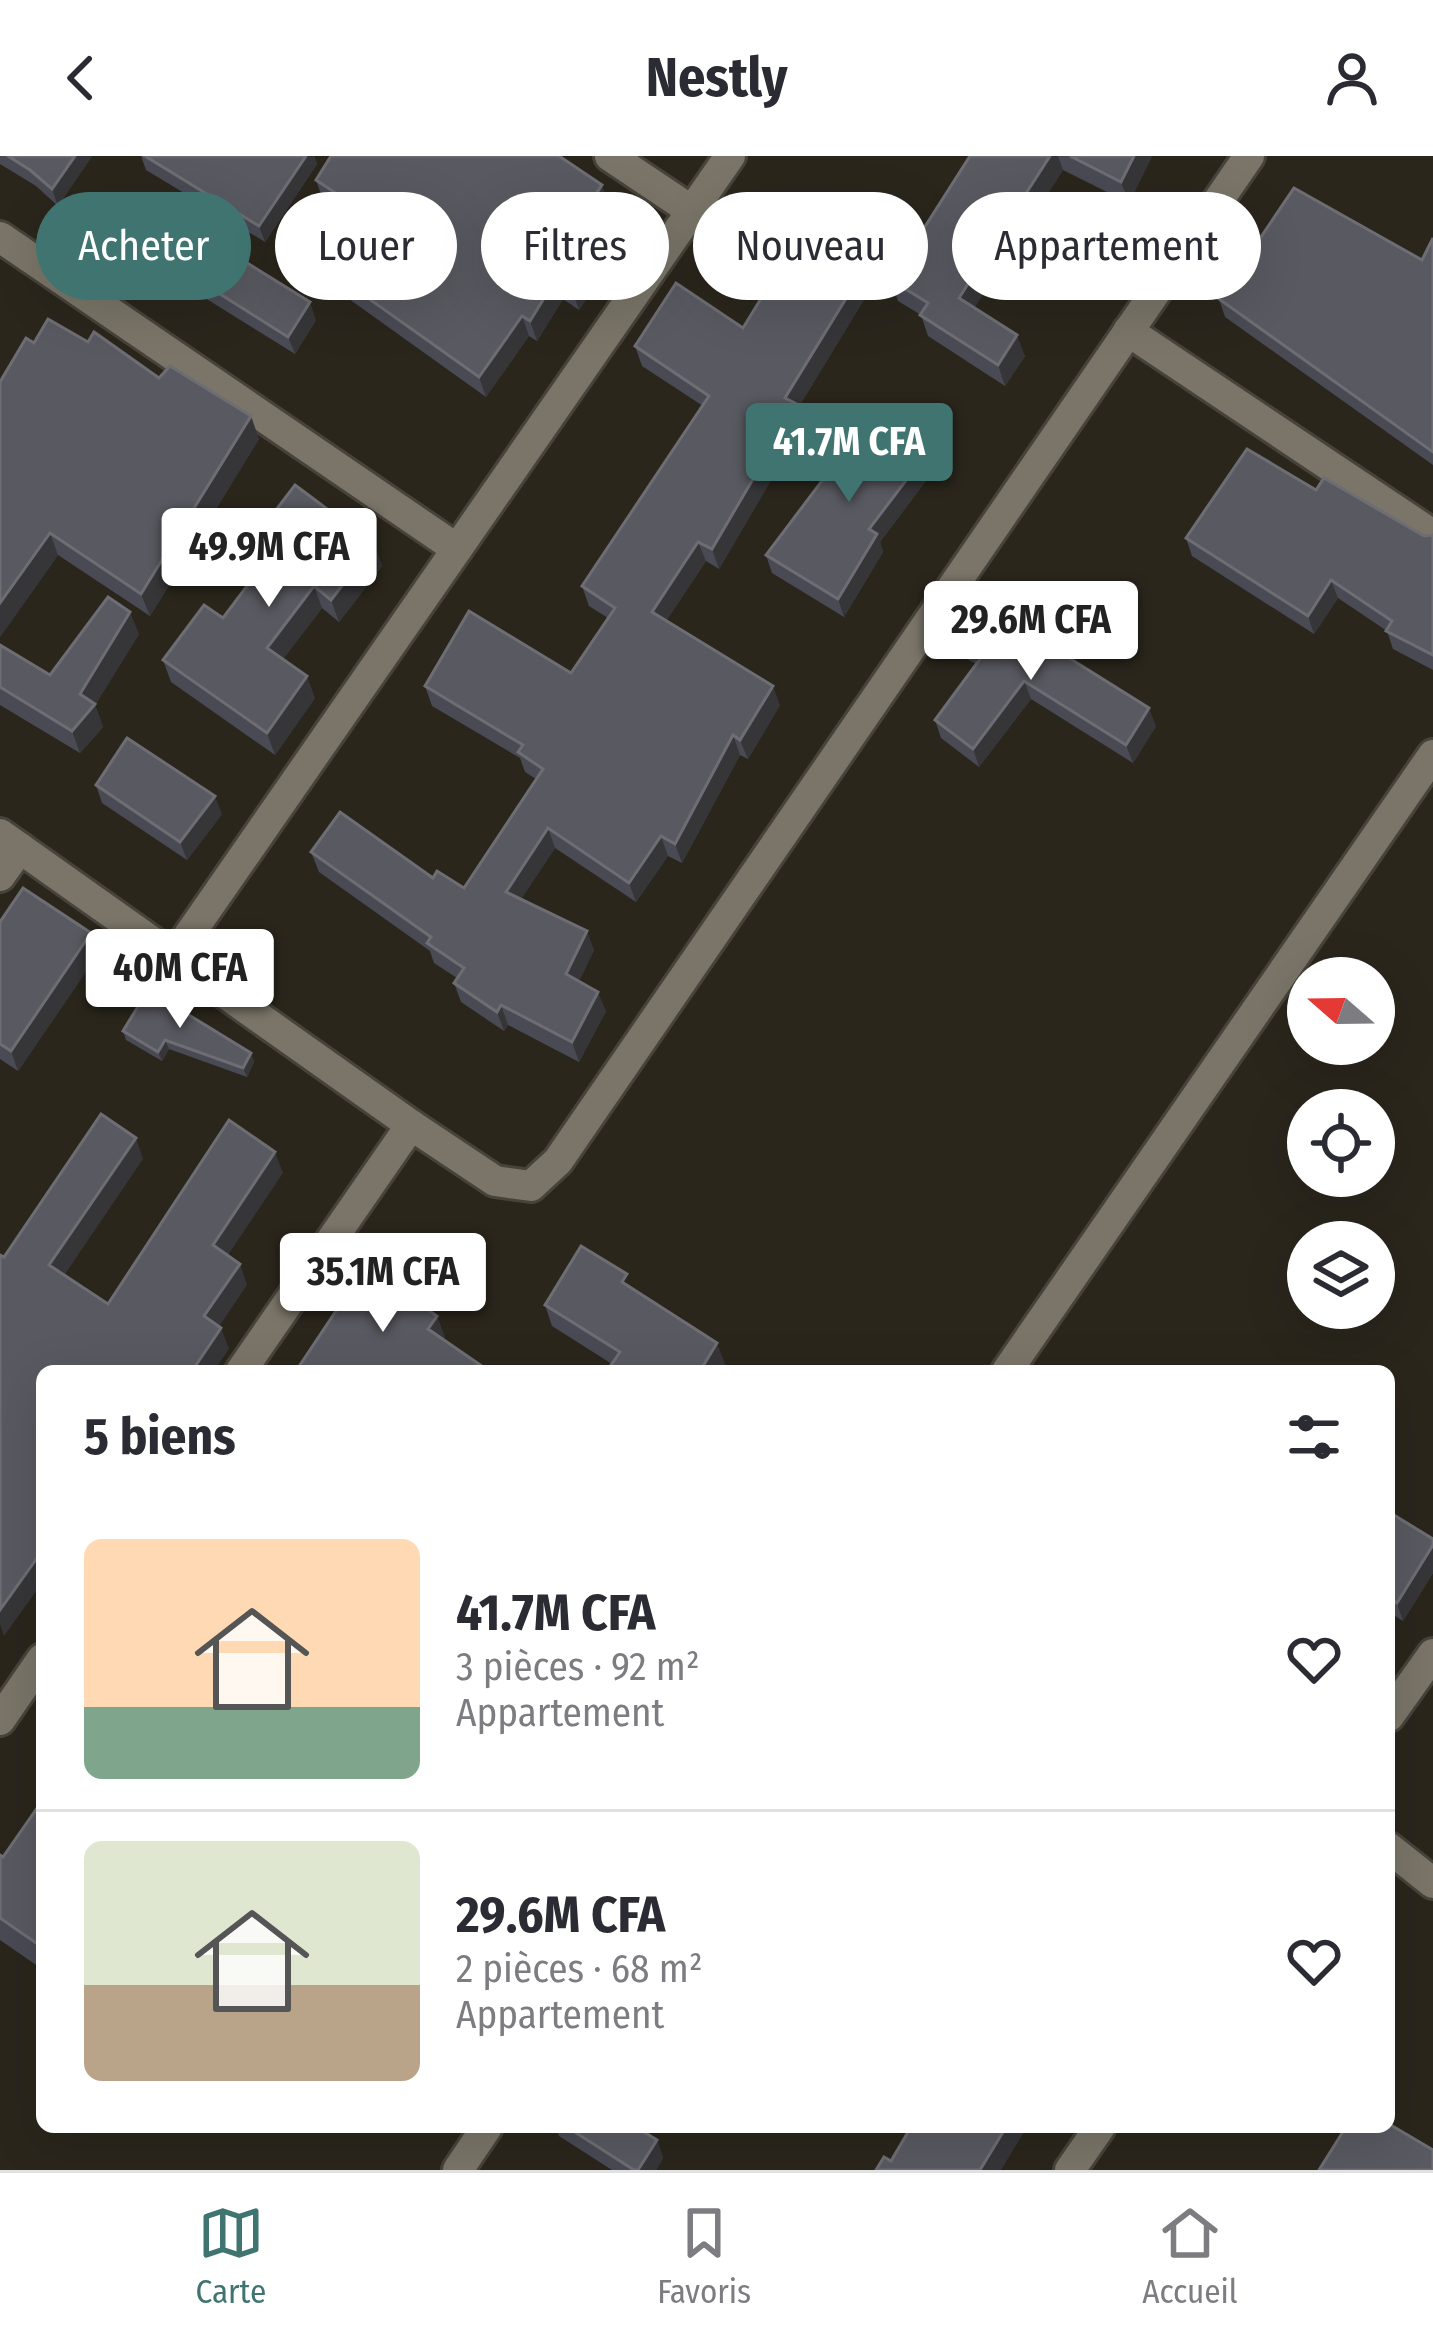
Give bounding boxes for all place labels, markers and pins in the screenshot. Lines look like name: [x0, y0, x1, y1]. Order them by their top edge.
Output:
pin: 41.7M CFA: [712, 403, 986, 505]
pin: 49.9M CFA: [132, 508, 406, 610]
pin: 29.6M CFA: [894, 581, 1168, 683]
pin: 40M CFA: [69, 929, 291, 1031]
pin: 35.1M CFA: [246, 1233, 520, 1335]

